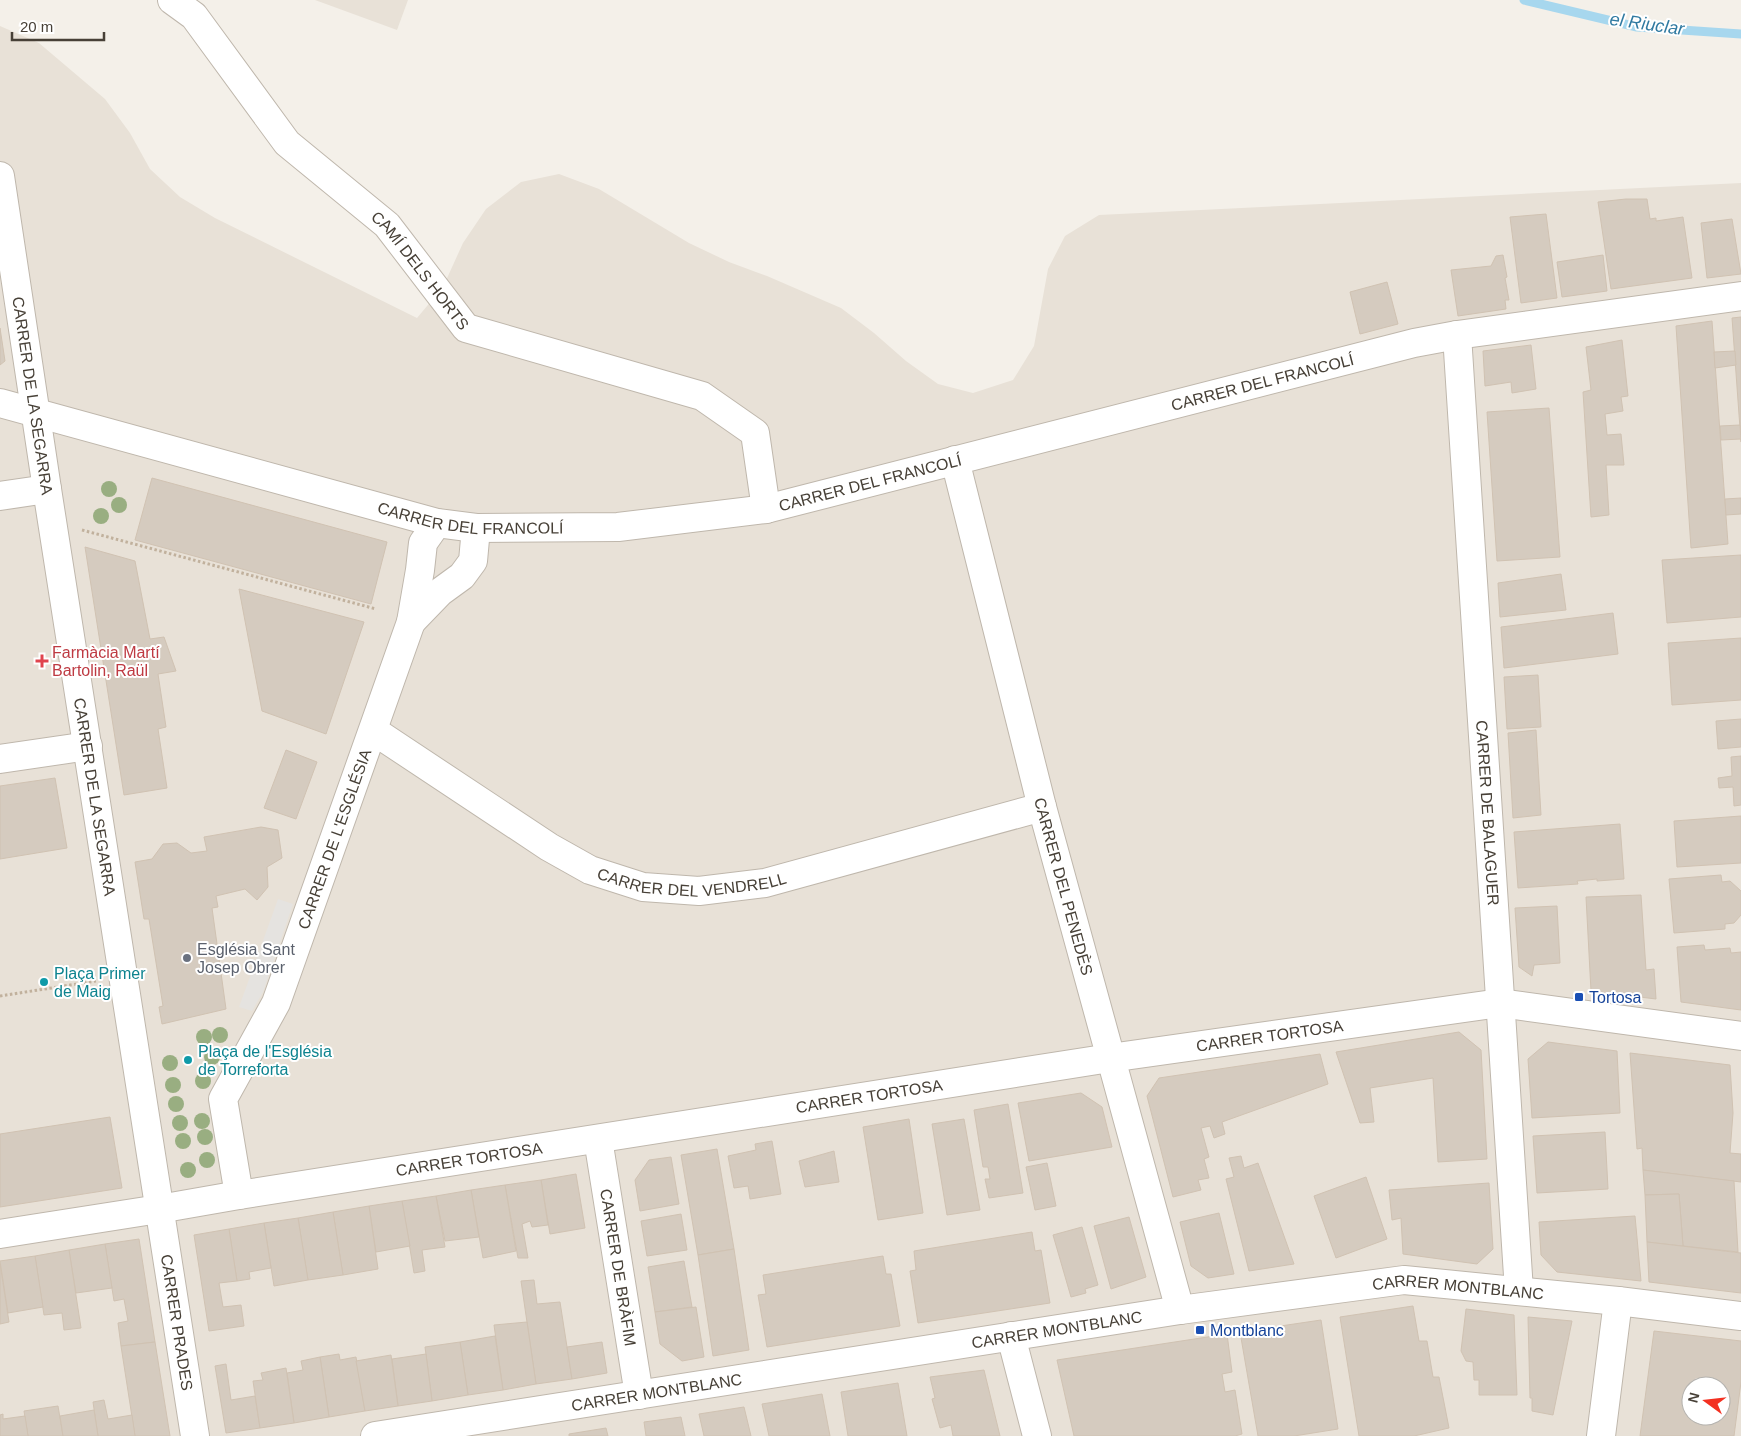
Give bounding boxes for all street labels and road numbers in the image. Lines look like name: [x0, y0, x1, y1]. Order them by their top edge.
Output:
street label: CAMÍ DELS HORTS: [368, 208, 472, 333]
street label: CARRER DE LA SEGARRA: [10, 295, 56, 496]
street label: CARRER DEL FRANCOLÍ: [1169, 349, 1356, 413]
street label: CARRER DEL FRANCOLÍ: [777, 450, 964, 514]
street label: CARRER DEL FRANCOLÍ: [376, 499, 564, 537]
street label: CARRER DE LA SEGARRA: [71, 697, 119, 897]
street label: CARRER DE BALAGUER: [1474, 720, 1502, 906]
street label: CARRER DE L'ESGLÉSIA: [294, 746, 374, 931]
street label: CARRER DEL PENEDÈS: [1031, 796, 1096, 977]
street label: CARRER DEL VENDRELL: [595, 864, 788, 900]
street label: CARRER TORTOSA: [1195, 1017, 1344, 1054]
street label: CARRER TORTOSA: [795, 1076, 944, 1116]
street label: CARRER TORTOSA: [394, 1139, 544, 1179]
street label: CARRER DE BRÀFIM: [598, 1187, 640, 1347]
street label: CARRER PRADES: [158, 1253, 196, 1392]
street label: CARRER MONTBLANC: [1371, 1271, 1545, 1302]
street label: CARRER MONTBLANC: [970, 1308, 1143, 1351]
street label: CARRER MONTBLANC: [570, 1370, 743, 1414]

